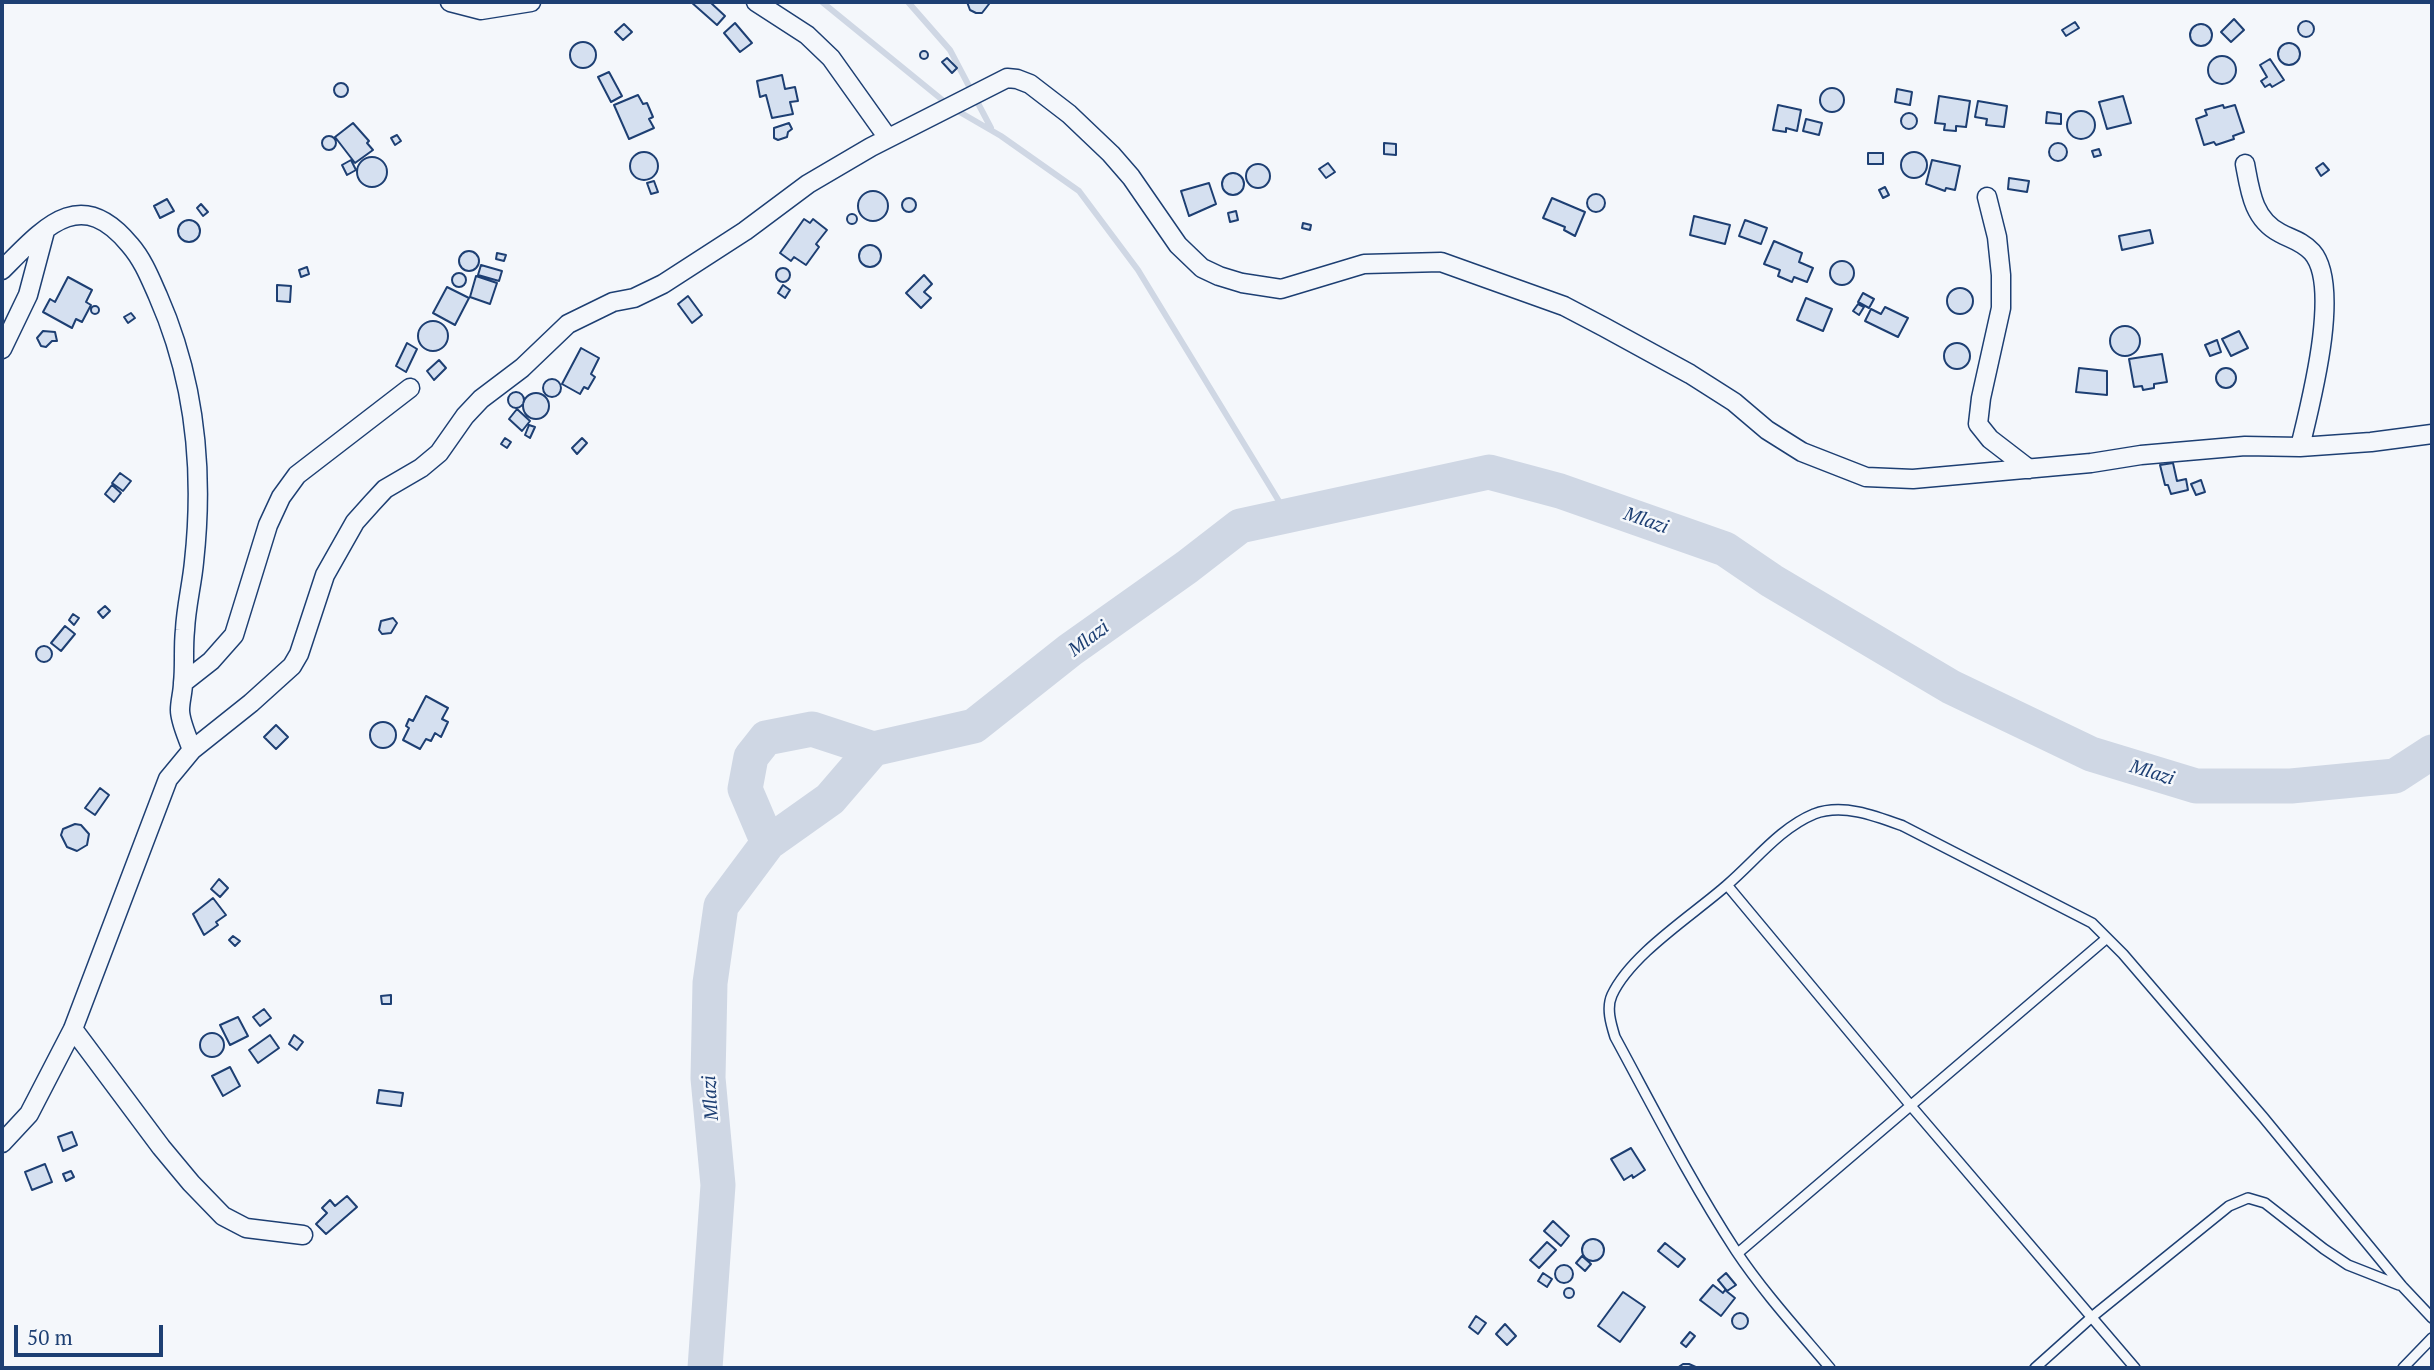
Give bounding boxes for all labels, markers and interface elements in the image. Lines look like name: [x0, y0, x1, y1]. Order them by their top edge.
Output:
water label: Mlazi: [1621, 503, 1671, 539]
water label: Mlazi: [1064, 616, 1114, 662]
water label: Mlazi: [2127, 755, 2177, 791]
water label: Mlazi: [698, 1075, 724, 1121]
scale bar: [18, 1310, 166, 1354]
text: 50 m: [27, 1323, 73, 1351]

